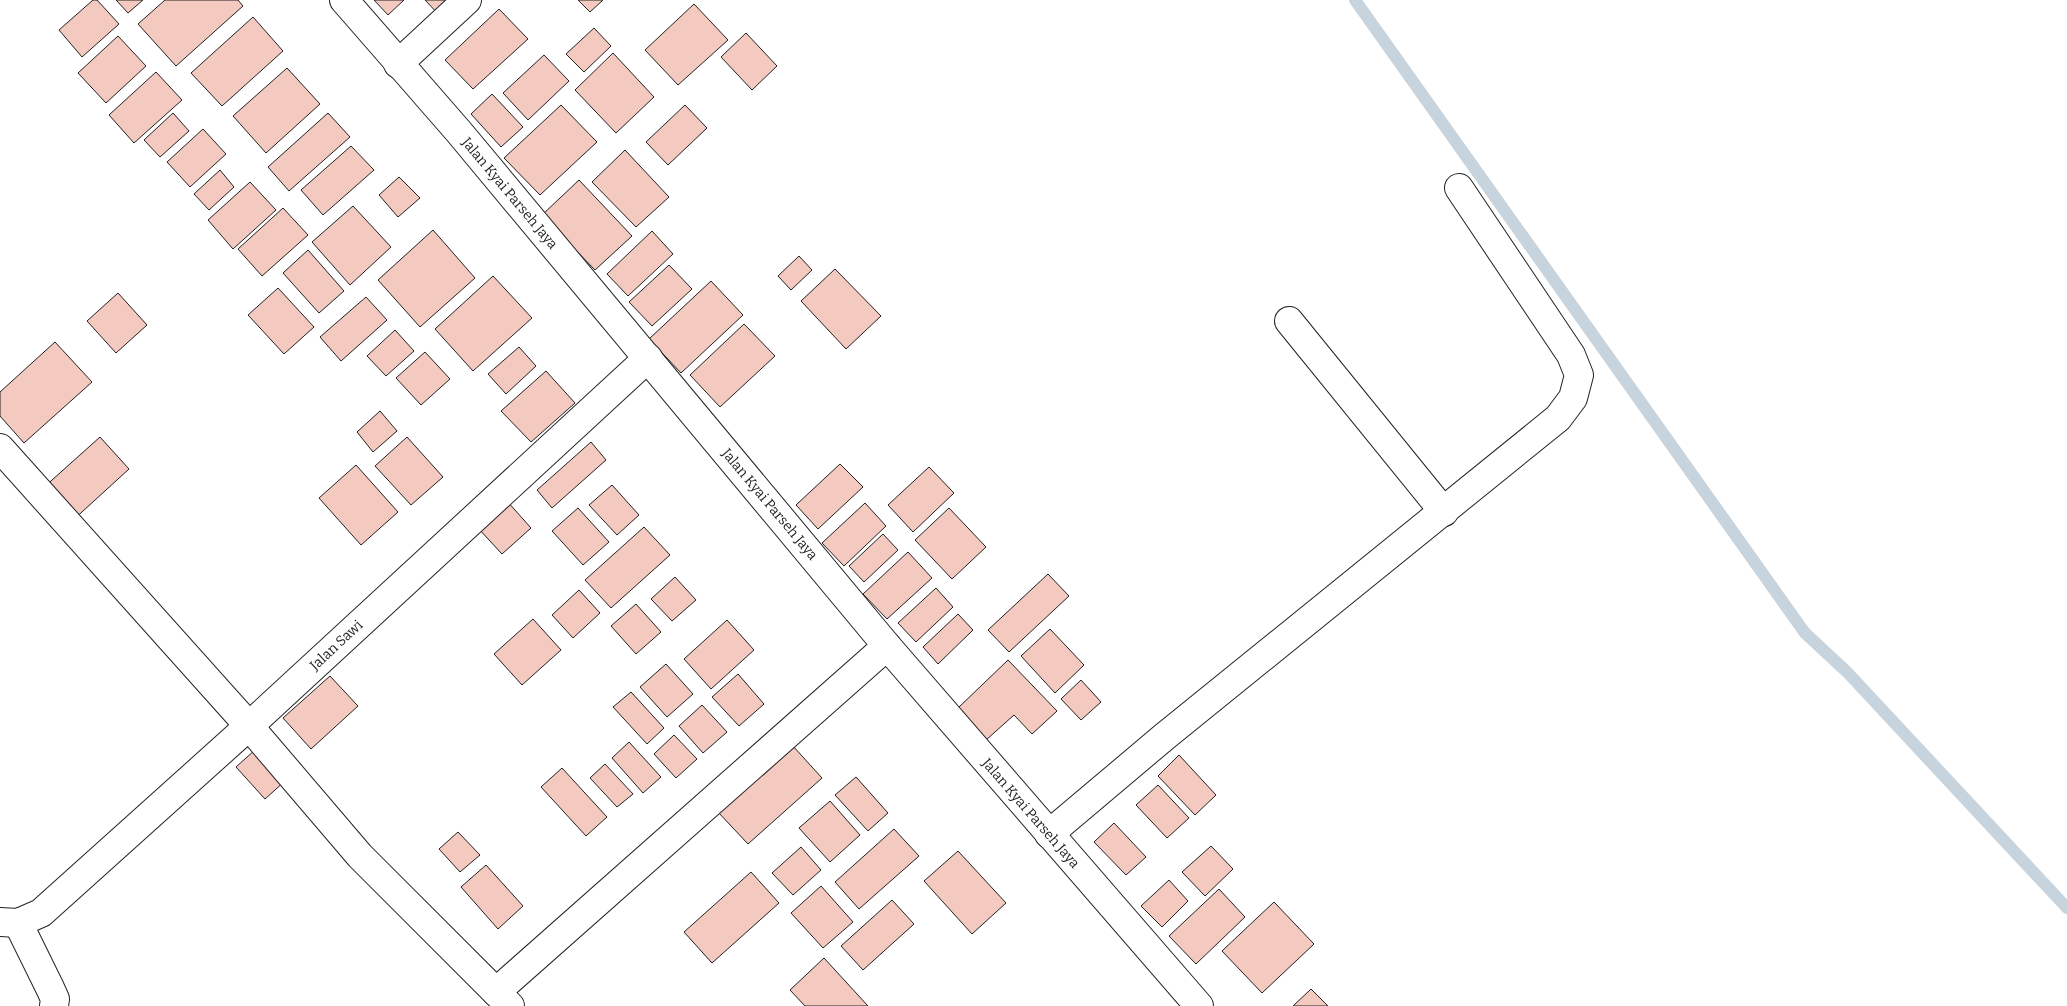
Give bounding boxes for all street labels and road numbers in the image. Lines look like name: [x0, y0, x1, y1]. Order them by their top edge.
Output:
street label: Jalan Kyai Parseh Jaya: [457, 133, 561, 253]
street label: Jalan Kyai Parseh Jaya: [717, 444, 821, 564]
street label: Jalan Sawi: [306, 617, 366, 675]
street label: Jalan Kyai Parseh Jaya: [978, 754, 1083, 872]

